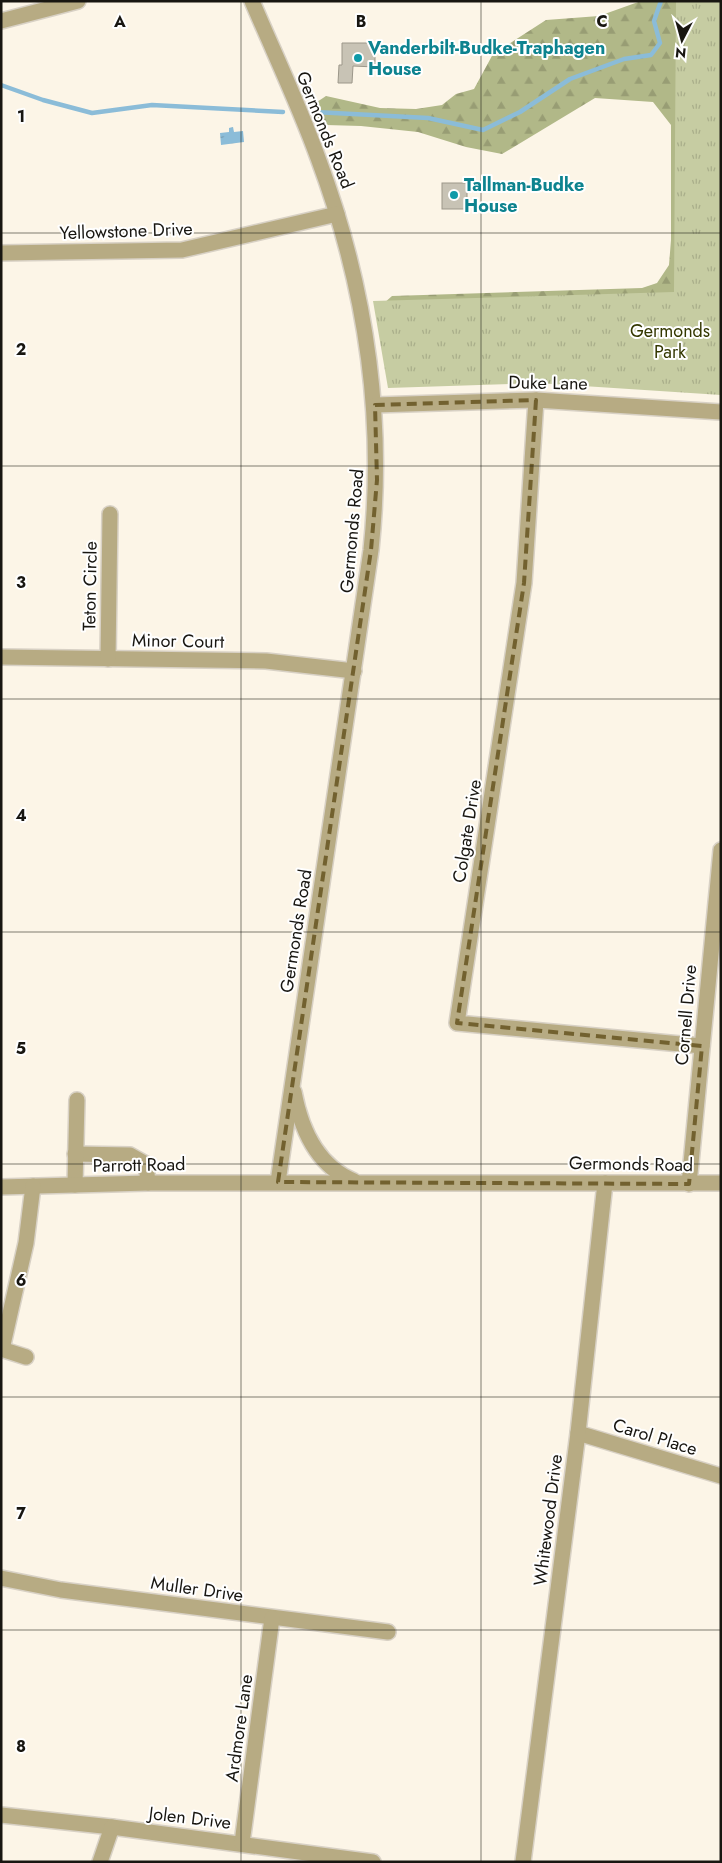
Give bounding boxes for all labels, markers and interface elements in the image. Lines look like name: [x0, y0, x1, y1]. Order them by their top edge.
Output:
text: A: [113, 10, 126, 33]
text: B: [356, 10, 366, 33]
text: C: [596, 10, 608, 33]
north arrow: [657, 15, 707, 65]
place label: Vanderbilt-Budke-Traphagen House: [367, 35, 605, 82]
text: N: [674, 42, 687, 63]
marker: Vanderbilt-Budke-Traphagen House: [352, 52, 364, 64]
street label: Germonds Road: [290, 67, 360, 193]
text: 1: [17, 105, 25, 128]
place label: Tallman-Budke House: [464, 172, 584, 219]
marker: Tallman-Budke House: [448, 189, 460, 201]
street label: Yellowstone Drive: [59, 216, 193, 246]
park label: Germonds Park: [630, 318, 710, 365]
text: 2: [16, 338, 26, 361]
street label: Duke Lane: [508, 369, 588, 397]
street label: Germonds Road: [334, 468, 370, 594]
street label: Teton Circle: [76, 541, 104, 631]
text: 3: [16, 571, 26, 594]
street label: Minor Court: [132, 627, 225, 655]
street label: Colgate Drive: [446, 777, 488, 885]
text: 4: [15, 804, 27, 827]
street label: Germonds Road: [273, 868, 319, 994]
street label: Cornell Drive: [669, 964, 703, 1066]
text: 5: [16, 1037, 26, 1060]
street label: Germonds Road: [569, 1150, 693, 1178]
street label: Parrott Road: [92, 1151, 186, 1179]
text: 6: [16, 1269, 26, 1292]
street label: Carol Place: [610, 1412, 700, 1462]
street label: Whitewood Drive: [527, 1453, 569, 1587]
text: 7: [16, 1502, 26, 1525]
street label: Muller Drive: [149, 1570, 245, 1608]
street label: Ardmore Lane: [219, 1673, 259, 1783]
text: 8: [16, 1735, 26, 1758]
street label: Jolen Drive: [146, 1800, 232, 1836]

